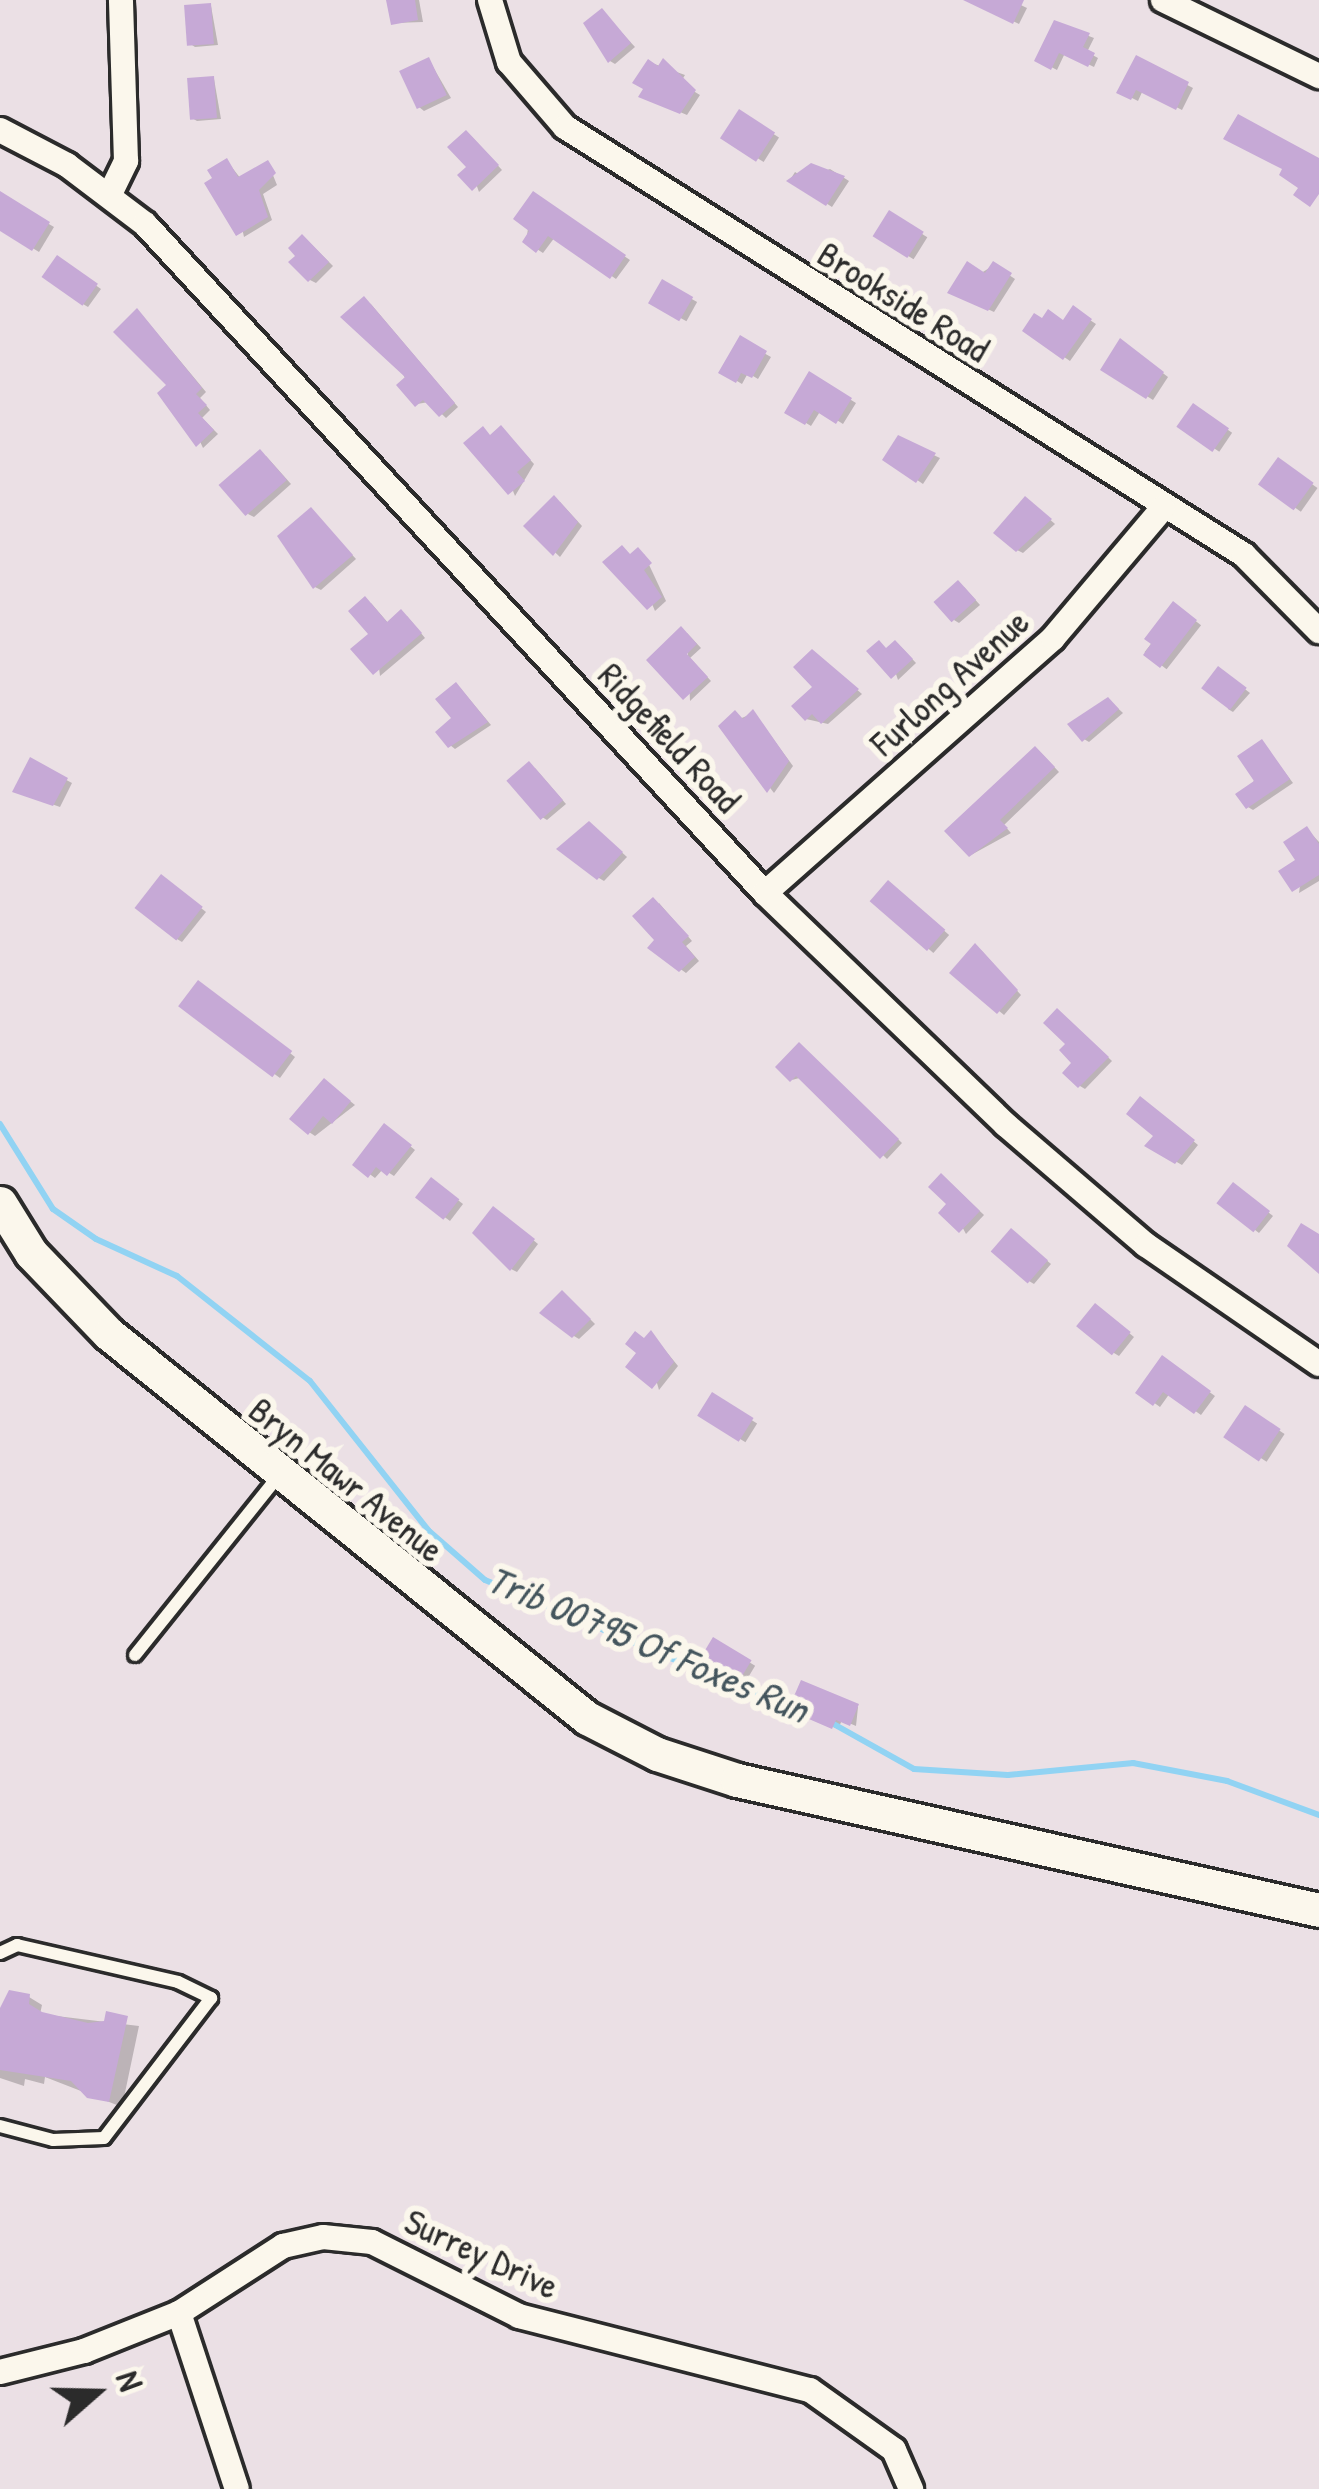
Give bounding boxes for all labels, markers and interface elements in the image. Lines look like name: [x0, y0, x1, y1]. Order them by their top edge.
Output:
street label: Brookside Road: [810, 231, 998, 371]
street label: Furlong Avenue: [861, 600, 1037, 764]
street label: Ridgefield Road: [590, 653, 750, 821]
street label: Bryn Mawr Avenue: [241, 1387, 453, 1571]
water label: Trib 00795 Of Foxes Run: [481, 1555, 815, 1733]
street label: Surrey Drive: [398, 2199, 566, 2307]
north arrow: [36, 2333, 156, 2453]
text: N: [106, 2365, 154, 2396]

